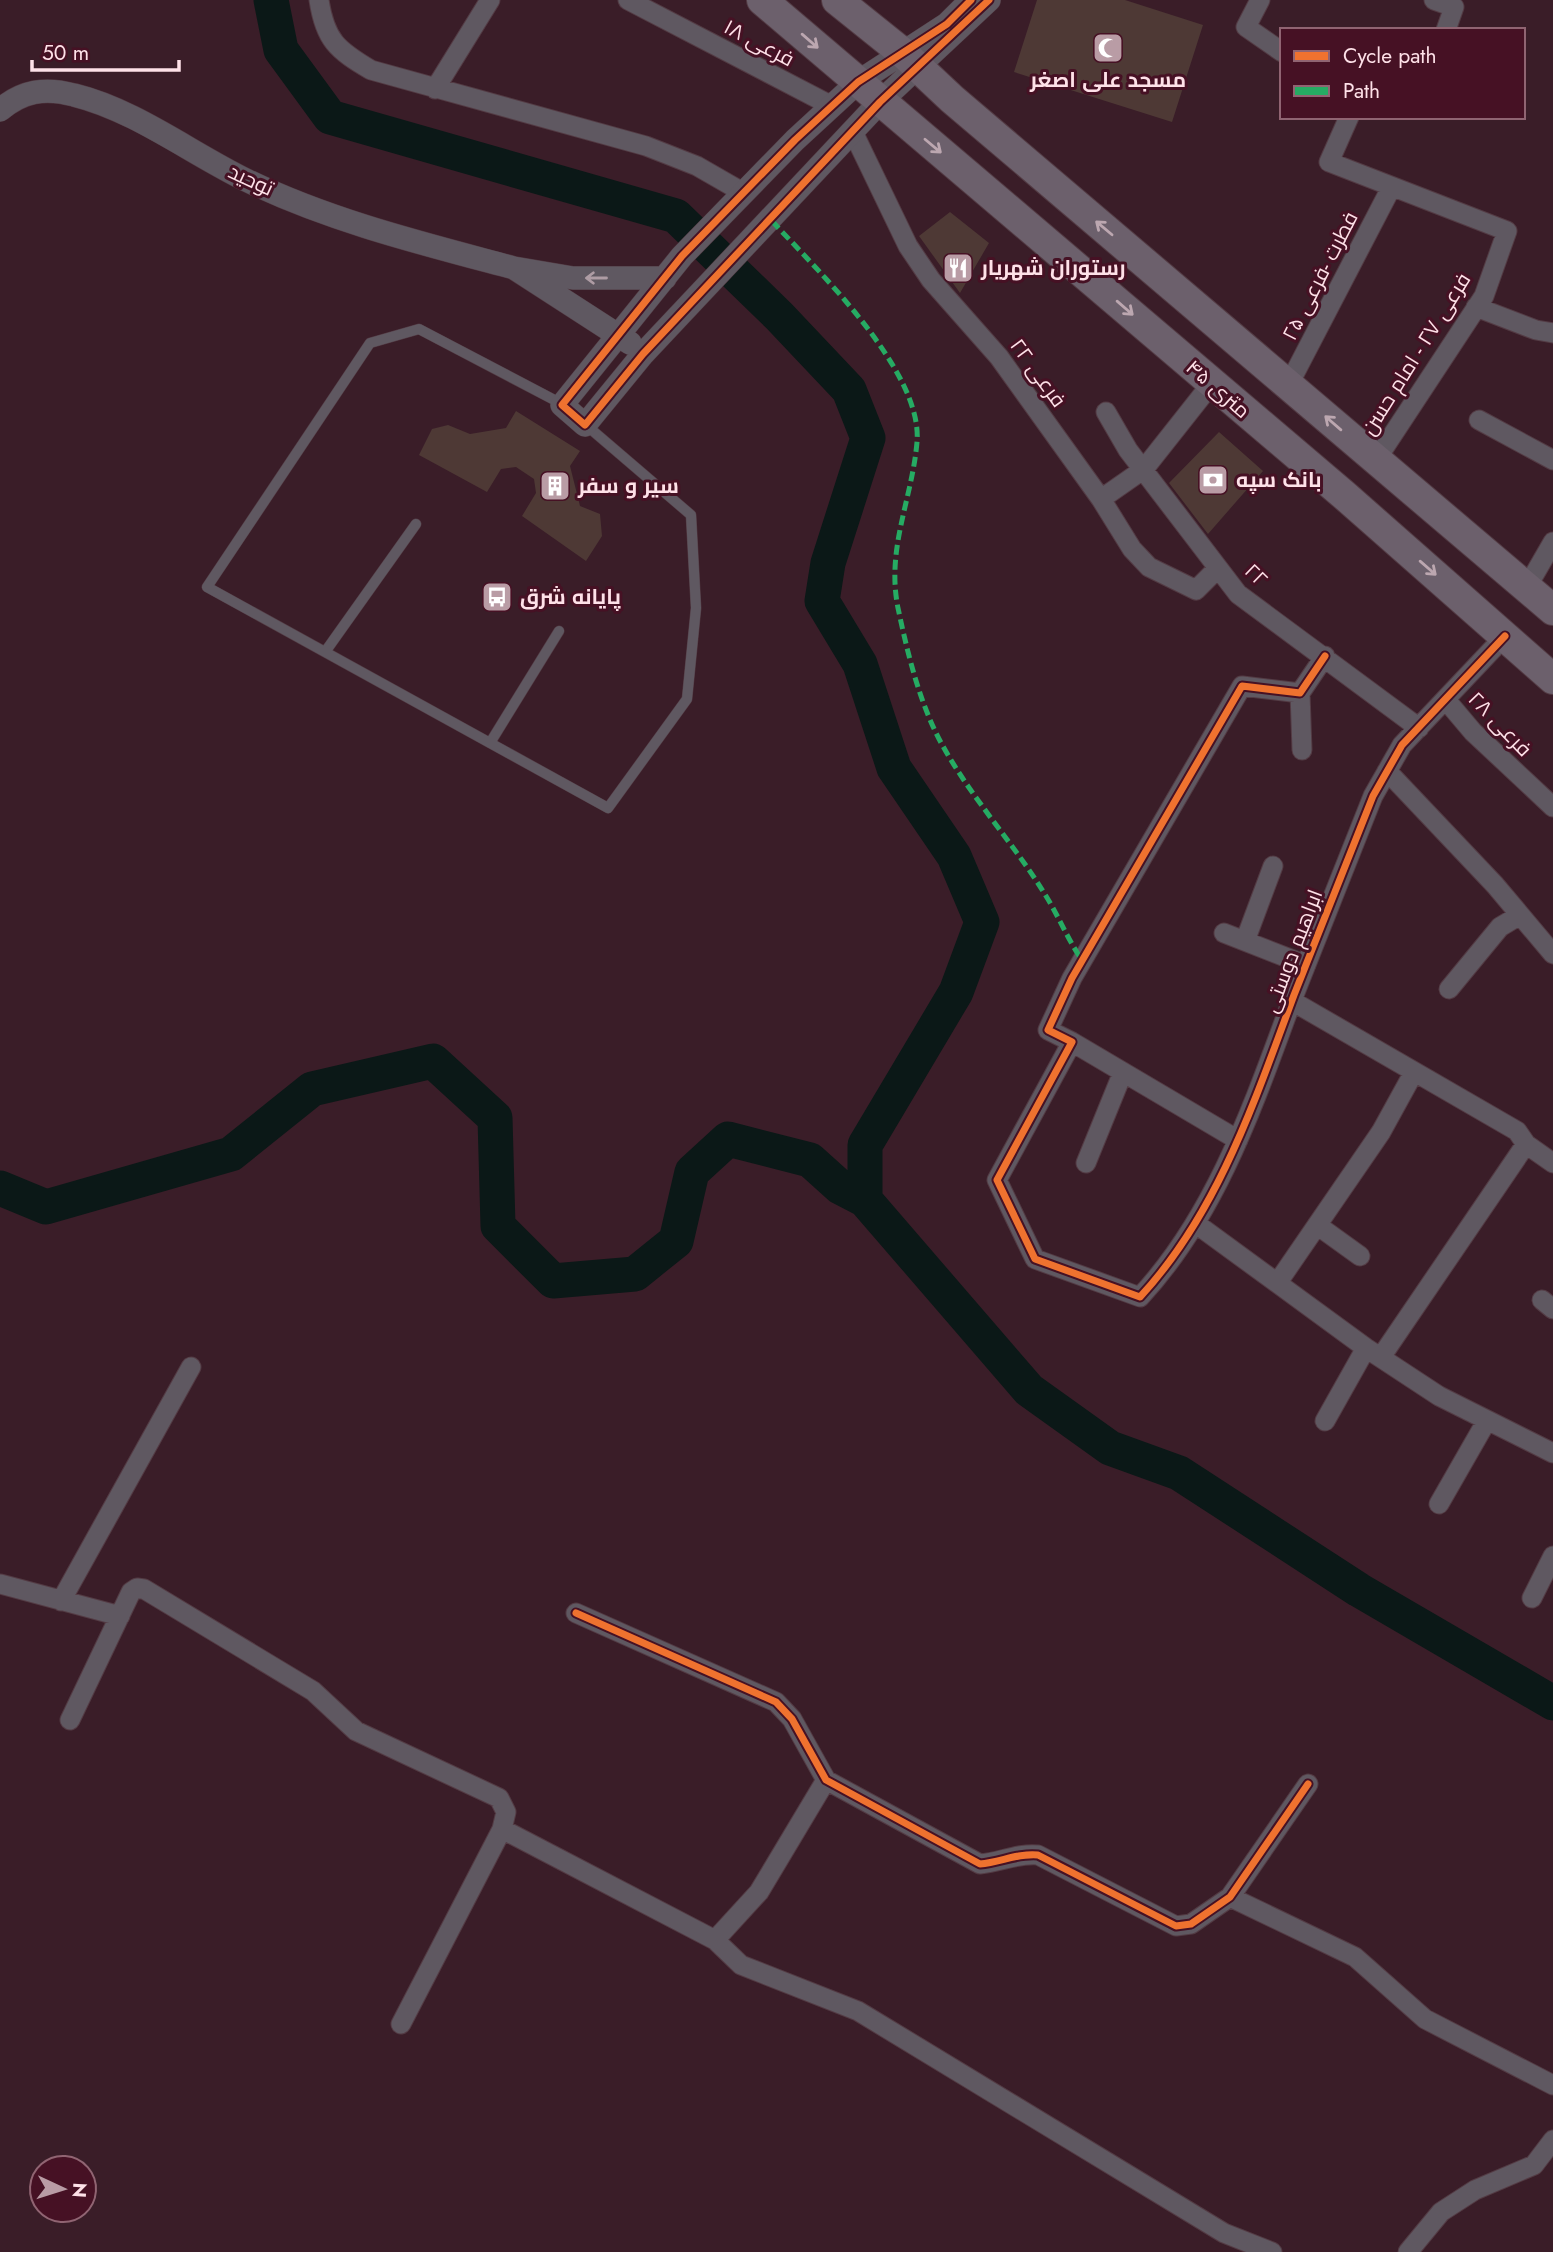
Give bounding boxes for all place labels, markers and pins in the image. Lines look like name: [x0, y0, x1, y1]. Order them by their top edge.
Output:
mosque icon: مسجد علی اصغر: [1091, 31, 1125, 65]
place label: مسجد علی اصغر: [1029, 65, 1186, 95]
restaurant icon: رستوران شهریار: [941, 251, 975, 285]
place label: رستوران شهریار: [980, 253, 1126, 283]
bank icon: بانک سپه: [1196, 463, 1230, 497]
place label: بانک سپه: [1236, 465, 1322, 495]
building icon: سیر و سفر: [538, 469, 572, 503]
place label: سیر و سفر: [577, 471, 679, 501]
bus stop icon: پایانه شرق: [480, 580, 514, 614]
place label: پایانه شرق: [520, 582, 621, 612]

